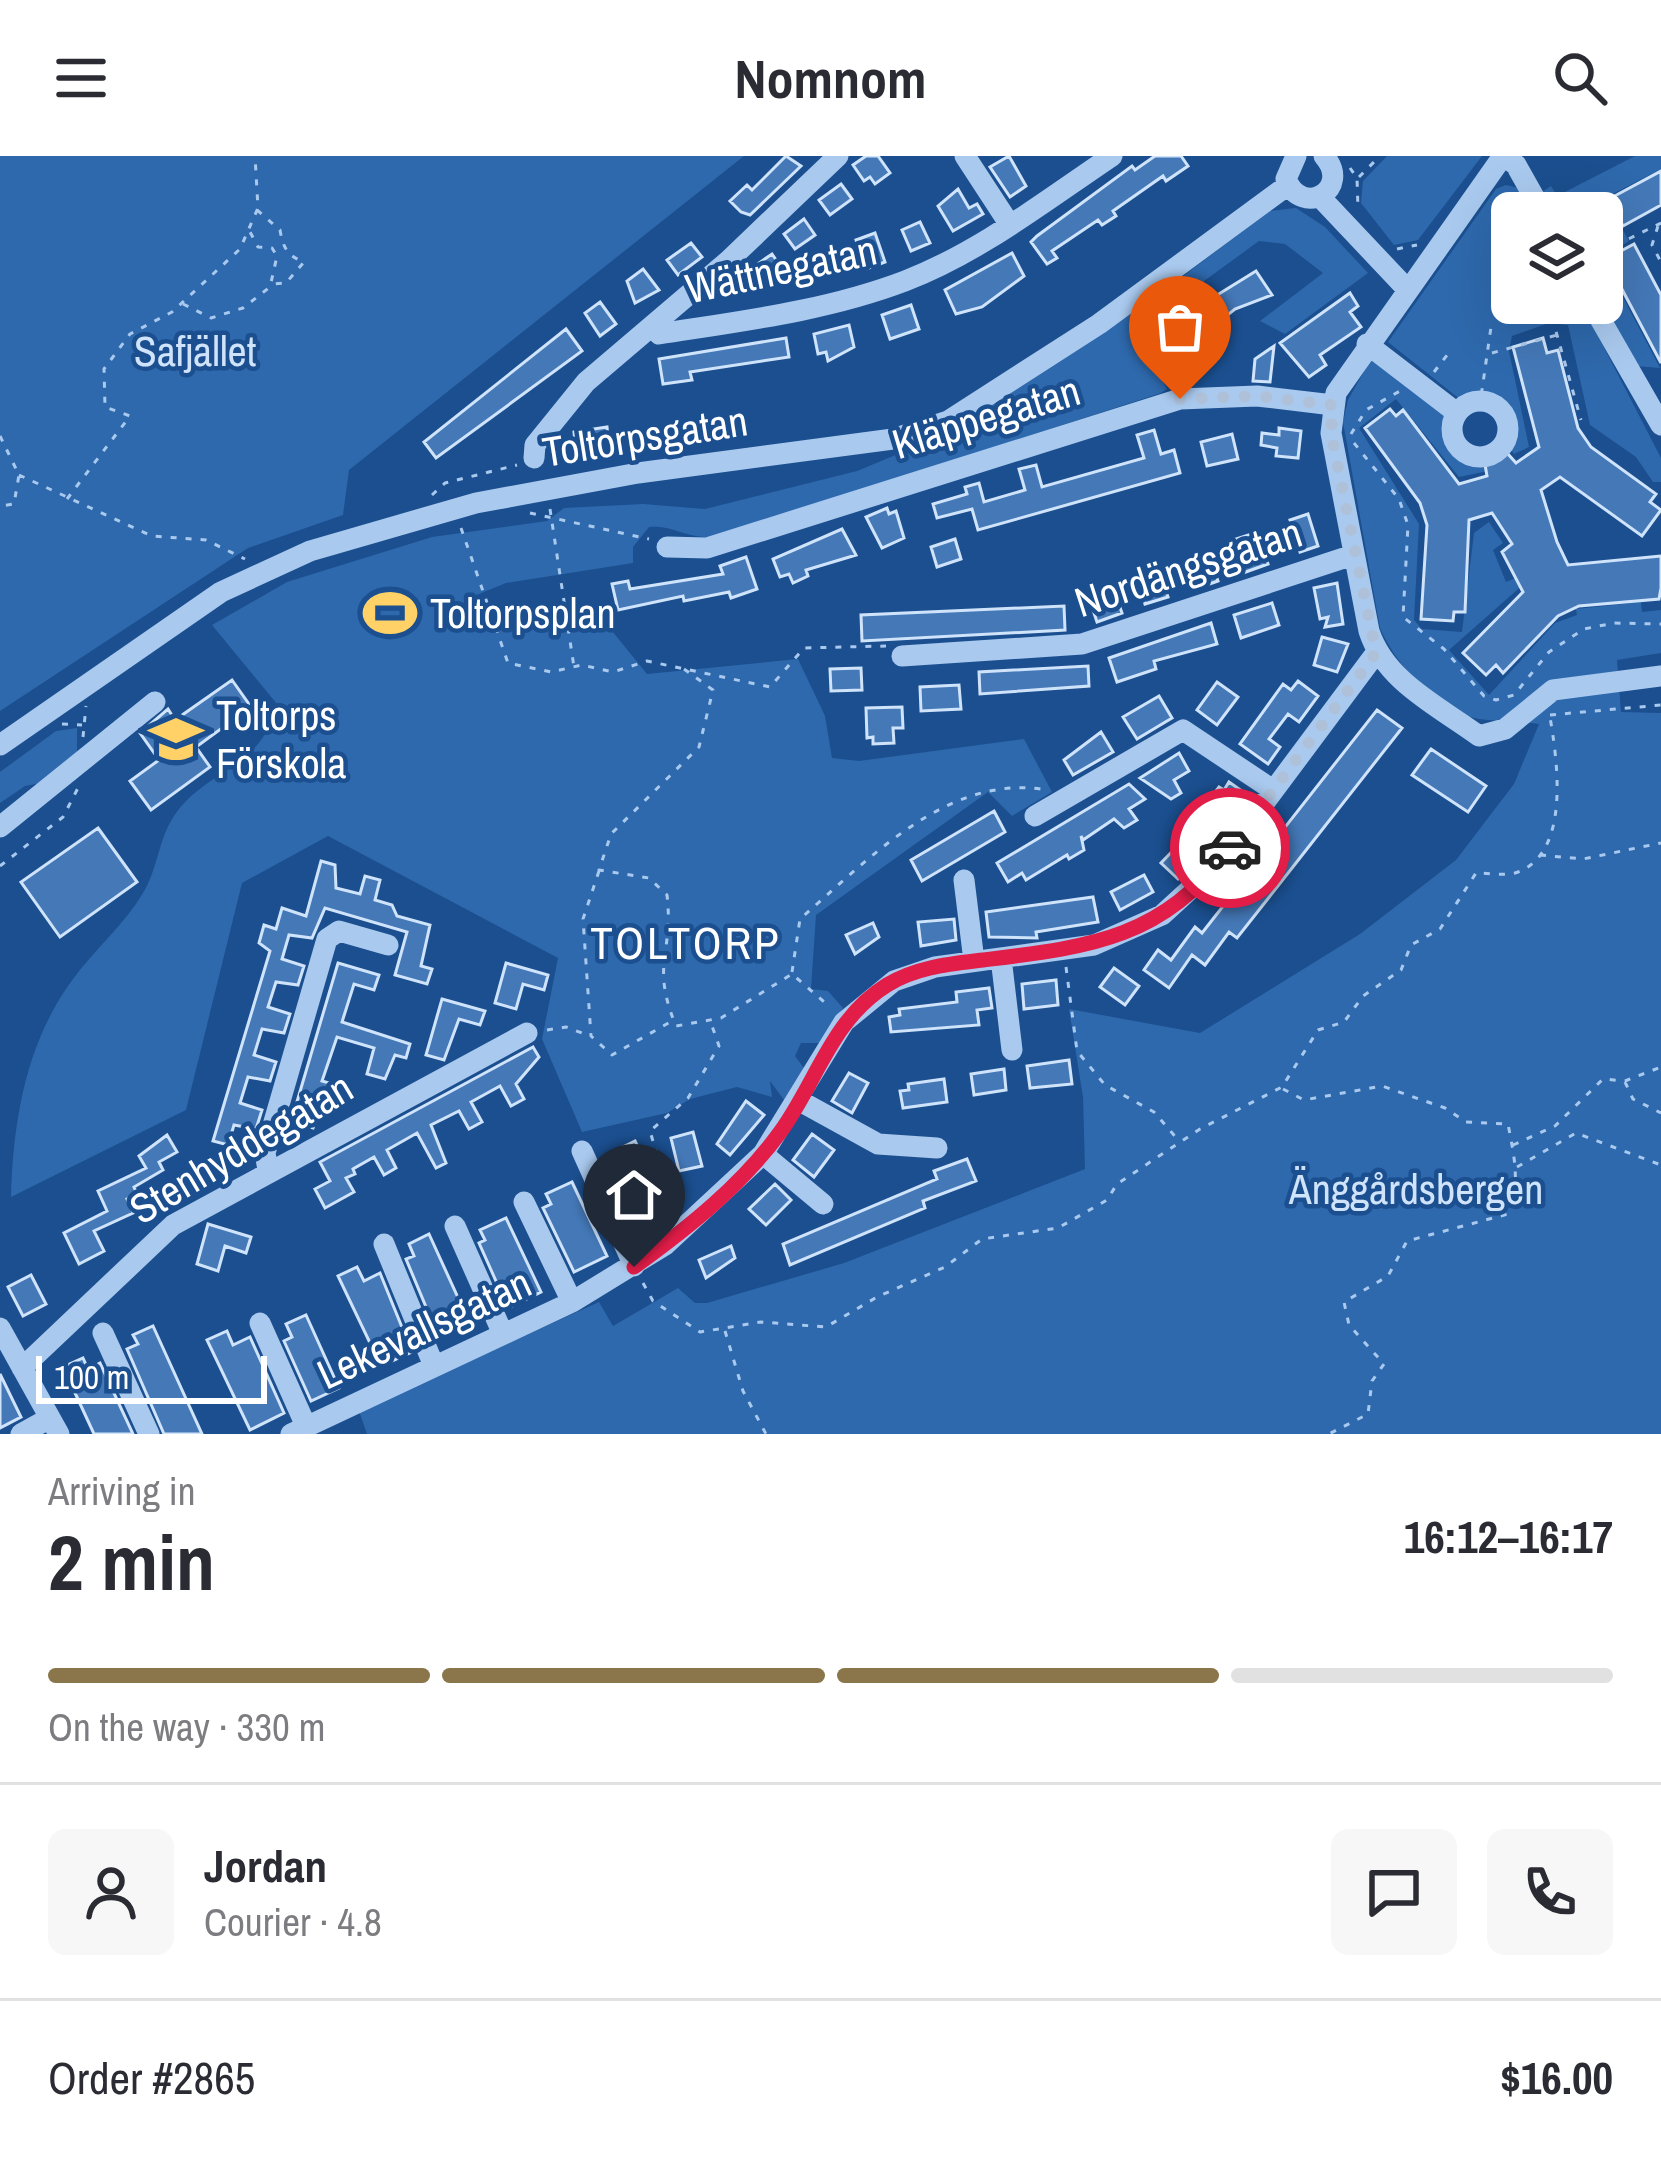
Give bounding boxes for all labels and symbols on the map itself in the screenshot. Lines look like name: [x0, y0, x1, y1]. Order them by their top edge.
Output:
street label: Wättnegatan: [680, 221, 882, 317]
pin: [1129, 276, 1231, 399]
park label: Safjället: [134, 323, 256, 379]
street label: Kläppegatan: [885, 362, 1087, 472]
street label: Toltorpsgatan: [539, 392, 751, 480]
street label: Nordängsgatan: [1067, 504, 1309, 630]
sports icon: Toltorpsplan: [361, 584, 419, 642]
place label: Toltorpsplan: [430, 585, 616, 641]
place label: Toltorps Förskola: [216, 687, 346, 791]
school or university icon: Toltorps Förskola: [147, 710, 205, 768]
courier: [1170, 788, 1290, 908]
district label: TOLTORP: [590, 912, 782, 973]
street label: Stenhyddegatan: [119, 1059, 363, 1237]
pin: [583, 1144, 685, 1267]
park label: Änggårdsbergen: [1288, 1161, 1543, 1217]
street label: Lekevallsgatan: [308, 1254, 540, 1402]
scale bar: [36, 1350, 267, 1403]

